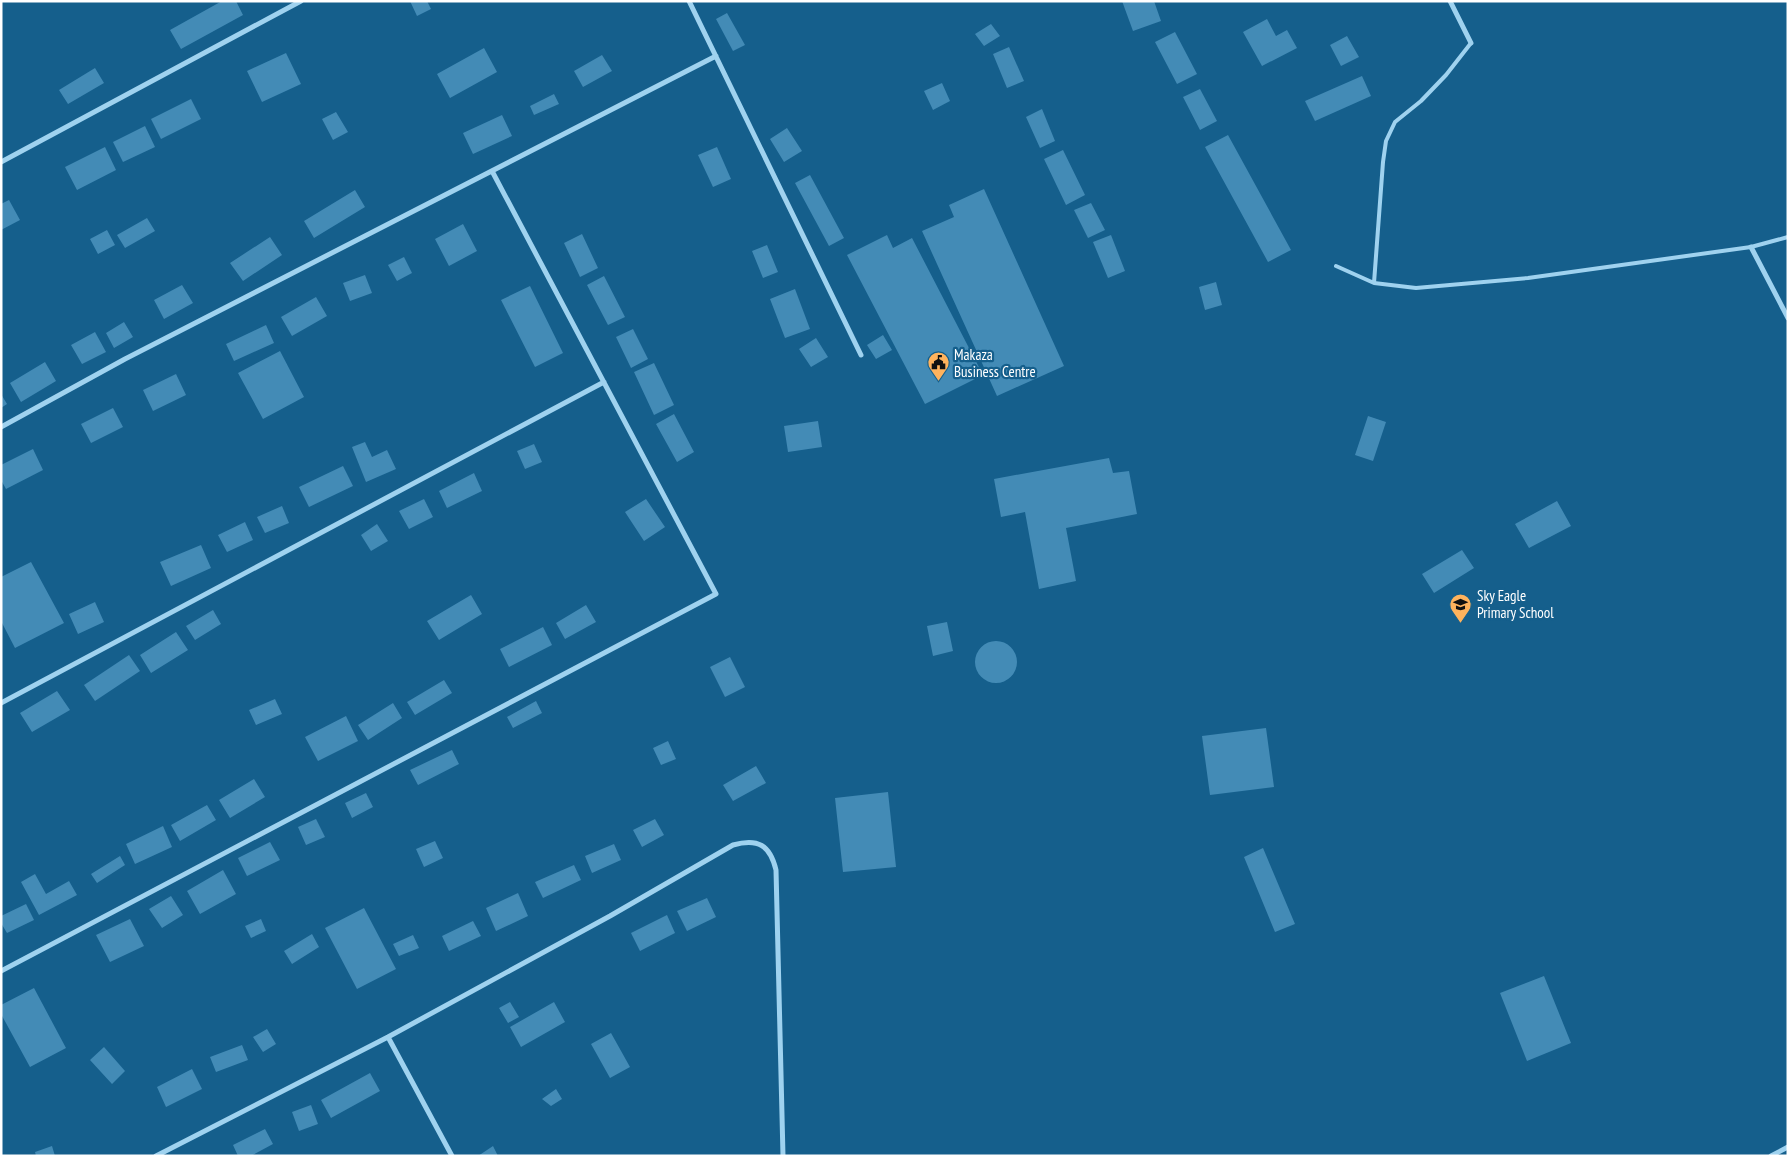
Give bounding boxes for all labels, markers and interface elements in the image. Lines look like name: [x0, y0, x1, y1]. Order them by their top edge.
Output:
place label: Makaza Business Centre: [954, 345, 1036, 381]
public building icon: Makaza Business Centre: [926, 351, 950, 382]
place label: Sky Eagle Primary School: [1477, 586, 1554, 622]
school or university icon: Sky Eagle Primary School: [1449, 592, 1473, 623]

